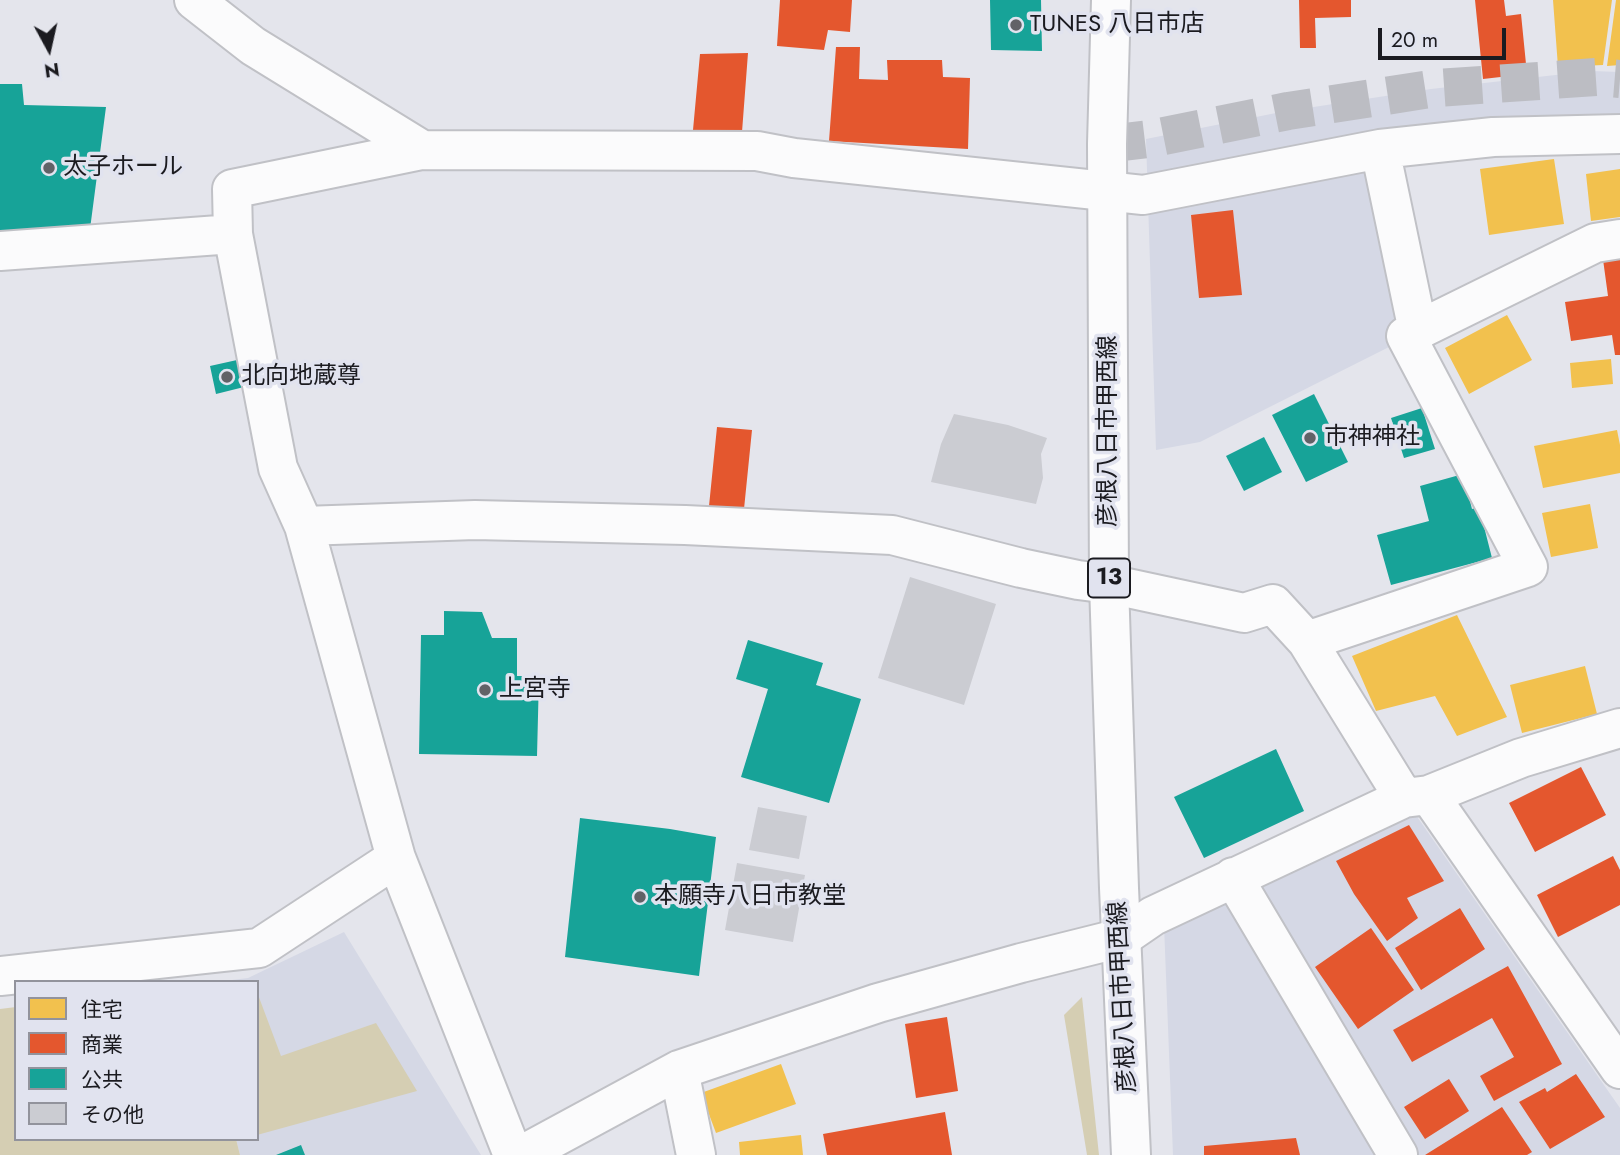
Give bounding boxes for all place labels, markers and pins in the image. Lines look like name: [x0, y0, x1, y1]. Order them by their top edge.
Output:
place label: TUNES 八日市店: [1030, 11, 1204, 39]
marker: TUNES 八日市店: [1008, 17, 1024, 33]
place label: 太子ホール: [63, 154, 183, 182]
marker: 太子ホール: [41, 160, 57, 176]
place label: 北向地蔵尊: [241, 363, 361, 391]
marker: 北向地蔵尊: [219, 369, 235, 385]
place label: 市神神社: [1324, 424, 1420, 452]
marker: 市神神社: [1302, 430, 1318, 446]
place label: 上宮寺: [499, 676, 571, 704]
marker: 上宮寺: [477, 682, 493, 698]
place label: 本願寺八日市教堂: [654, 883, 846, 911]
marker: 本願寺八日市教堂: [632, 889, 648, 905]

